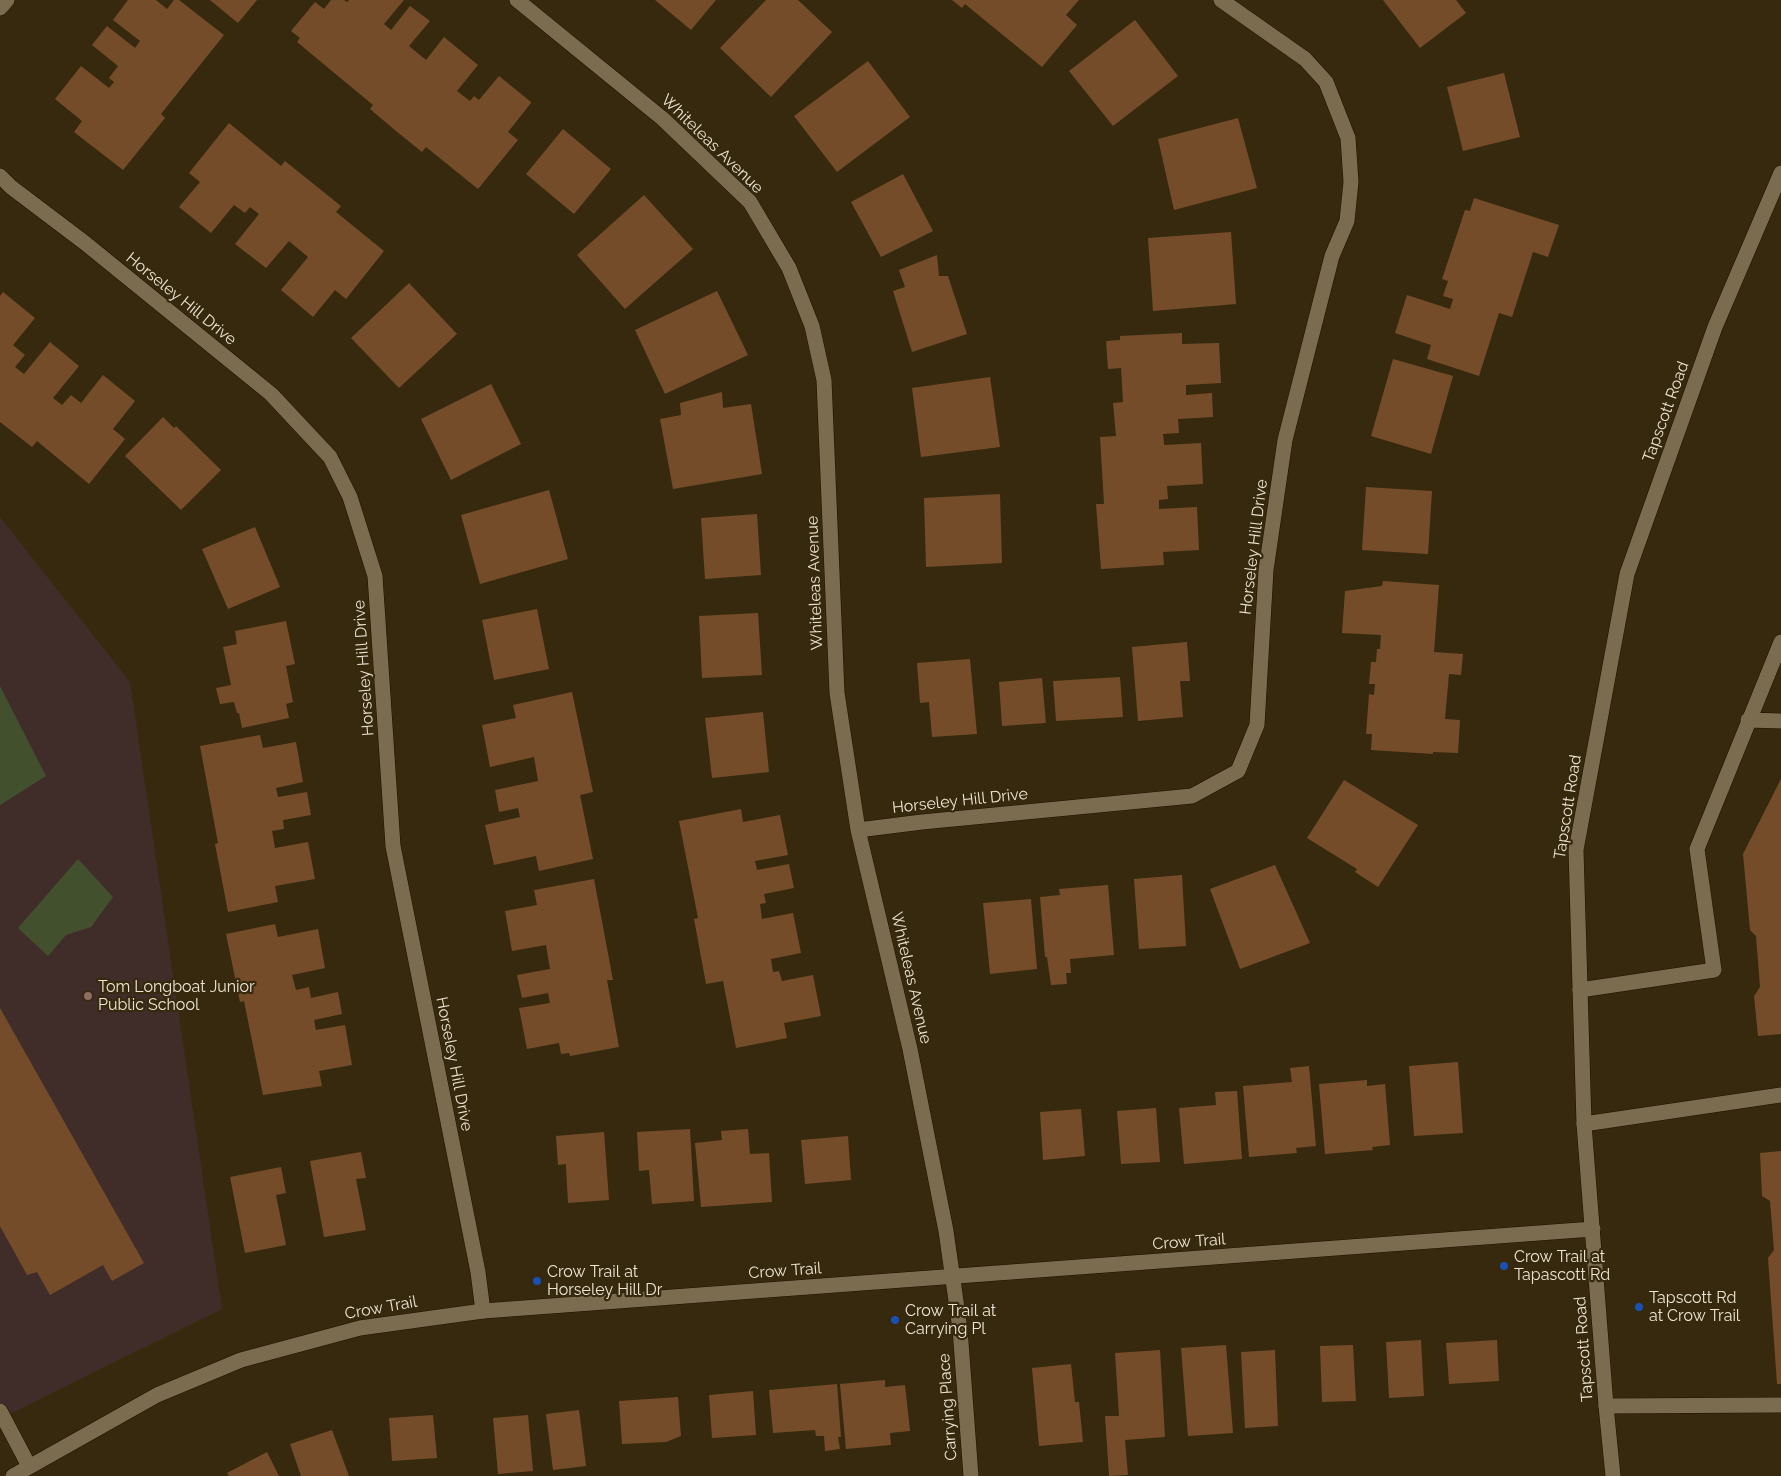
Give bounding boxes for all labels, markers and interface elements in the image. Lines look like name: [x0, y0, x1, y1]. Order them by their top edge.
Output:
street label: Whiteleas Avenue: [657, 90, 767, 198]
street label: Horseley Hill Drive: [122, 249, 240, 349]
street label: Tapscott Road: [1639, 359, 1693, 465]
street label: Horseley Hill Drive: [1236, 478, 1272, 616]
street label: Whiteleas Avenue: [803, 515, 827, 651]
street label: Horseley Hill Drive: [350, 599, 378, 737]
street label: Tapscott Road: [1550, 753, 1586, 861]
street label: Horseley Hill Drive: [891, 784, 1029, 818]
street label: Whiteleas Avenue: [887, 910, 935, 1046]
place label: Tom Longboat Junior Public School: [98, 977, 255, 1015]
marker: Tom Longboat Junior Public School: [82, 990, 94, 1002]
street label: Horseley Hill Drive: [432, 995, 476, 1133]
street label: Crow Trail: [1152, 1230, 1226, 1254]
place label: Crow Trail at Tapascott Rd: [1514, 1247, 1610, 1285]
street label: Crow Trail: [748, 1259, 822, 1283]
marker: Crow Trail at Tapascott Rd: [1498, 1260, 1510, 1272]
place label: Crow Trail at Horseley Hill Dr: [547, 1262, 662, 1300]
marker: Crow Trail at Horseley Hill Dr: [531, 1275, 543, 1287]
place label: Tapscott Rd at Crow Trail: [1649, 1288, 1740, 1326]
street label: Crow Trail: [343, 1292, 419, 1324]
street label: Tapscott Road: [1571, 1296, 1597, 1402]
place label: Crow Trail at Carrying Pl: [905, 1301, 996, 1339]
marker: Tapscott Rd at Crow Trail: [1633, 1301, 1645, 1313]
marker: Crow Trail at Carrying Pl: [889, 1314, 901, 1326]
street label: Carrying Place: [935, 1353, 961, 1461]

